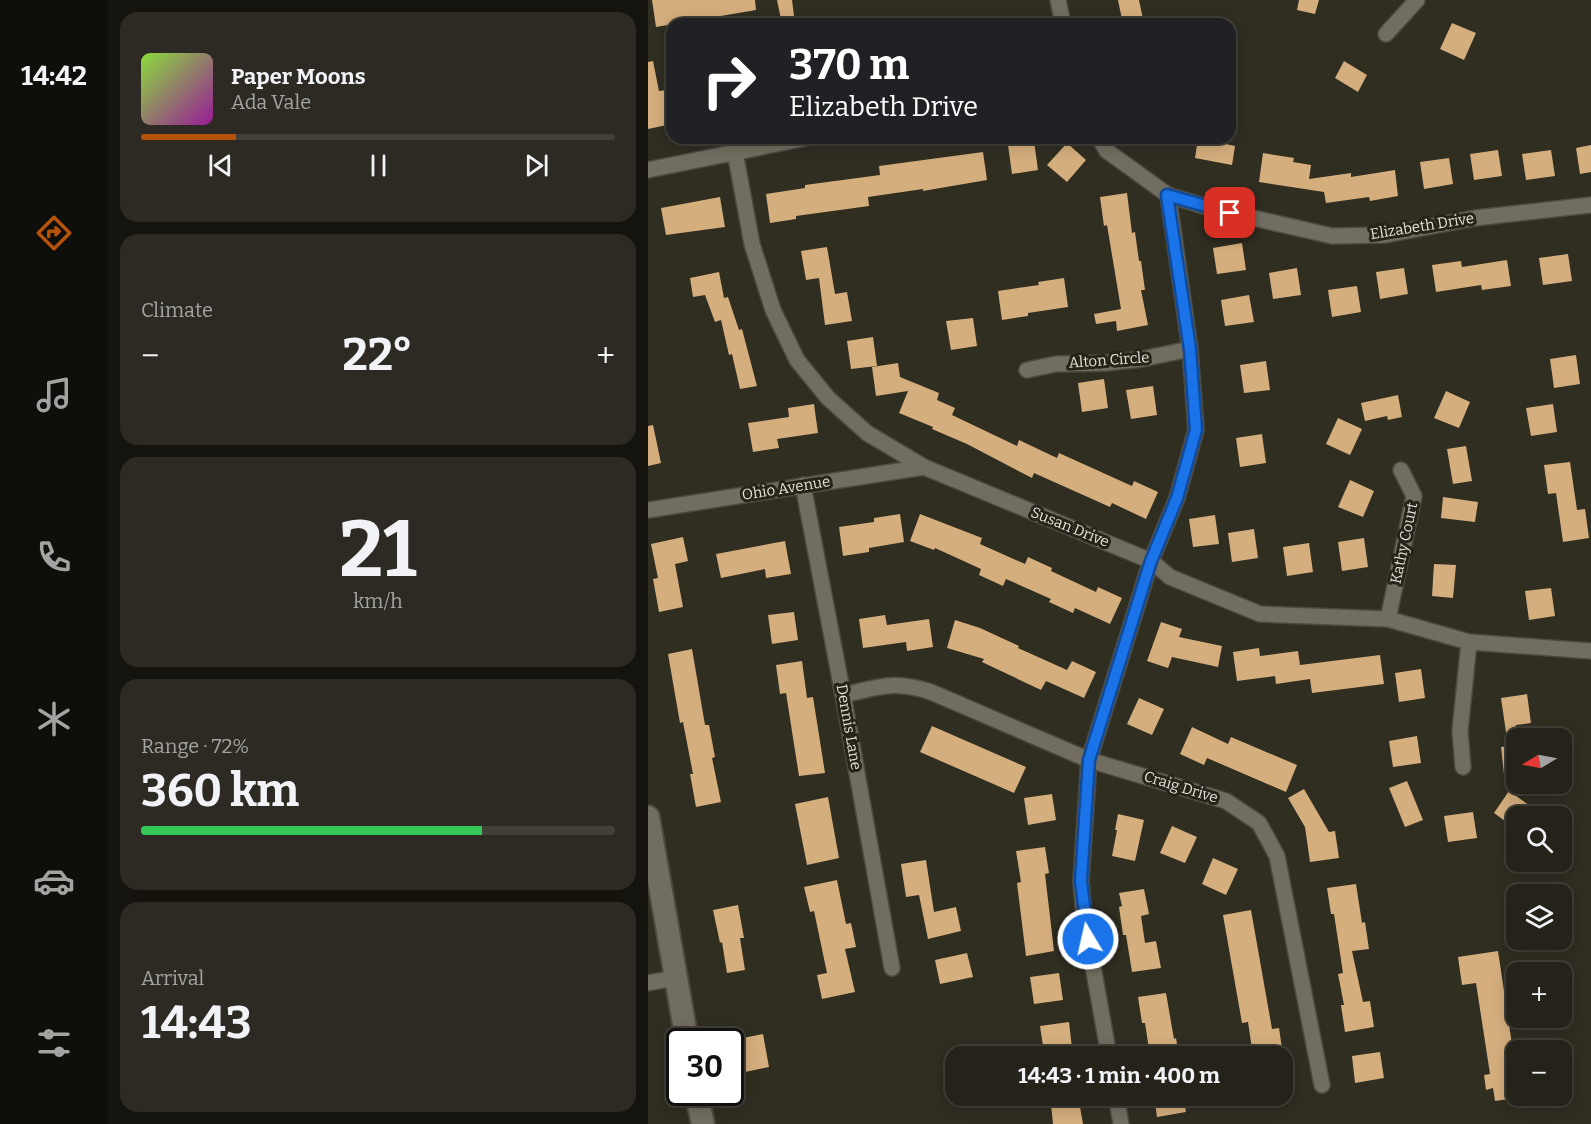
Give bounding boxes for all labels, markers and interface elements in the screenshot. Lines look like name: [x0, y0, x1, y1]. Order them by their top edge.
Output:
text: 370 m: [789, 40, 909, 90]
icon: right: [690, 42, 768, 120]
text: 14:42: [21, 60, 87, 92]
text: Paper Moons: [231, 63, 366, 90]
text: Ada Vale: [231, 90, 311, 114]
text: Elizabeth Drive: [789, 91, 978, 123]
icon: previous: [204, 149, 237, 182]
icon: pause: [362, 149, 395, 182]
icon: next: [520, 149, 553, 182]
pin: [1204, 187, 1255, 238]
icon: arrive: [1213, 196, 1246, 229]
street label: Elizabeth Drive: [1369, 209, 1475, 243]
icon: directions: [33, 212, 75, 254]
text: Climate: [141, 298, 213, 322]
text: 22°: [342, 328, 413, 382]
text: −: [141, 336, 159, 376]
text: +: [596, 336, 615, 376]
street label: Alton Circle: [1068, 348, 1150, 372]
icon: music: [33, 374, 75, 416]
street label: Ohio Avenue: [741, 472, 831, 504]
street label: Kathy Court: [1387, 500, 1422, 585]
text: 21: [339, 503, 417, 597]
street label: Susan Drive: [1028, 503, 1112, 551]
icon: phone: [33, 536, 75, 578]
text: km/h: [353, 589, 403, 613]
street label: Dennis Lane: [833, 683, 865, 771]
icon: climate: [33, 698, 75, 740]
north arrow: [1506, 728, 1572, 794]
map controls: [1506, 728, 1572, 1106]
text: Range · 72%: [141, 734, 249, 758]
text: 360 km: [141, 764, 299, 818]
street label: Craig Drive: [1142, 767, 1220, 807]
button: search: [1506, 806, 1572, 872]
icon: car: [33, 860, 75, 902]
button: layers: [1506, 884, 1572, 950]
position arrow: [1056, 907, 1120, 971]
button: +: [1506, 962, 1572, 1028]
text: Arrival: [141, 966, 204, 990]
text: 14:43: [141, 996, 252, 1050]
icon: filters: [33, 1022, 75, 1064]
speed limit sign: 30: [666, 1028, 744, 1106]
button: −: [1506, 1040, 1572, 1106]
text: 14:43 · 1 min · 400 m: [1018, 1062, 1220, 1089]

